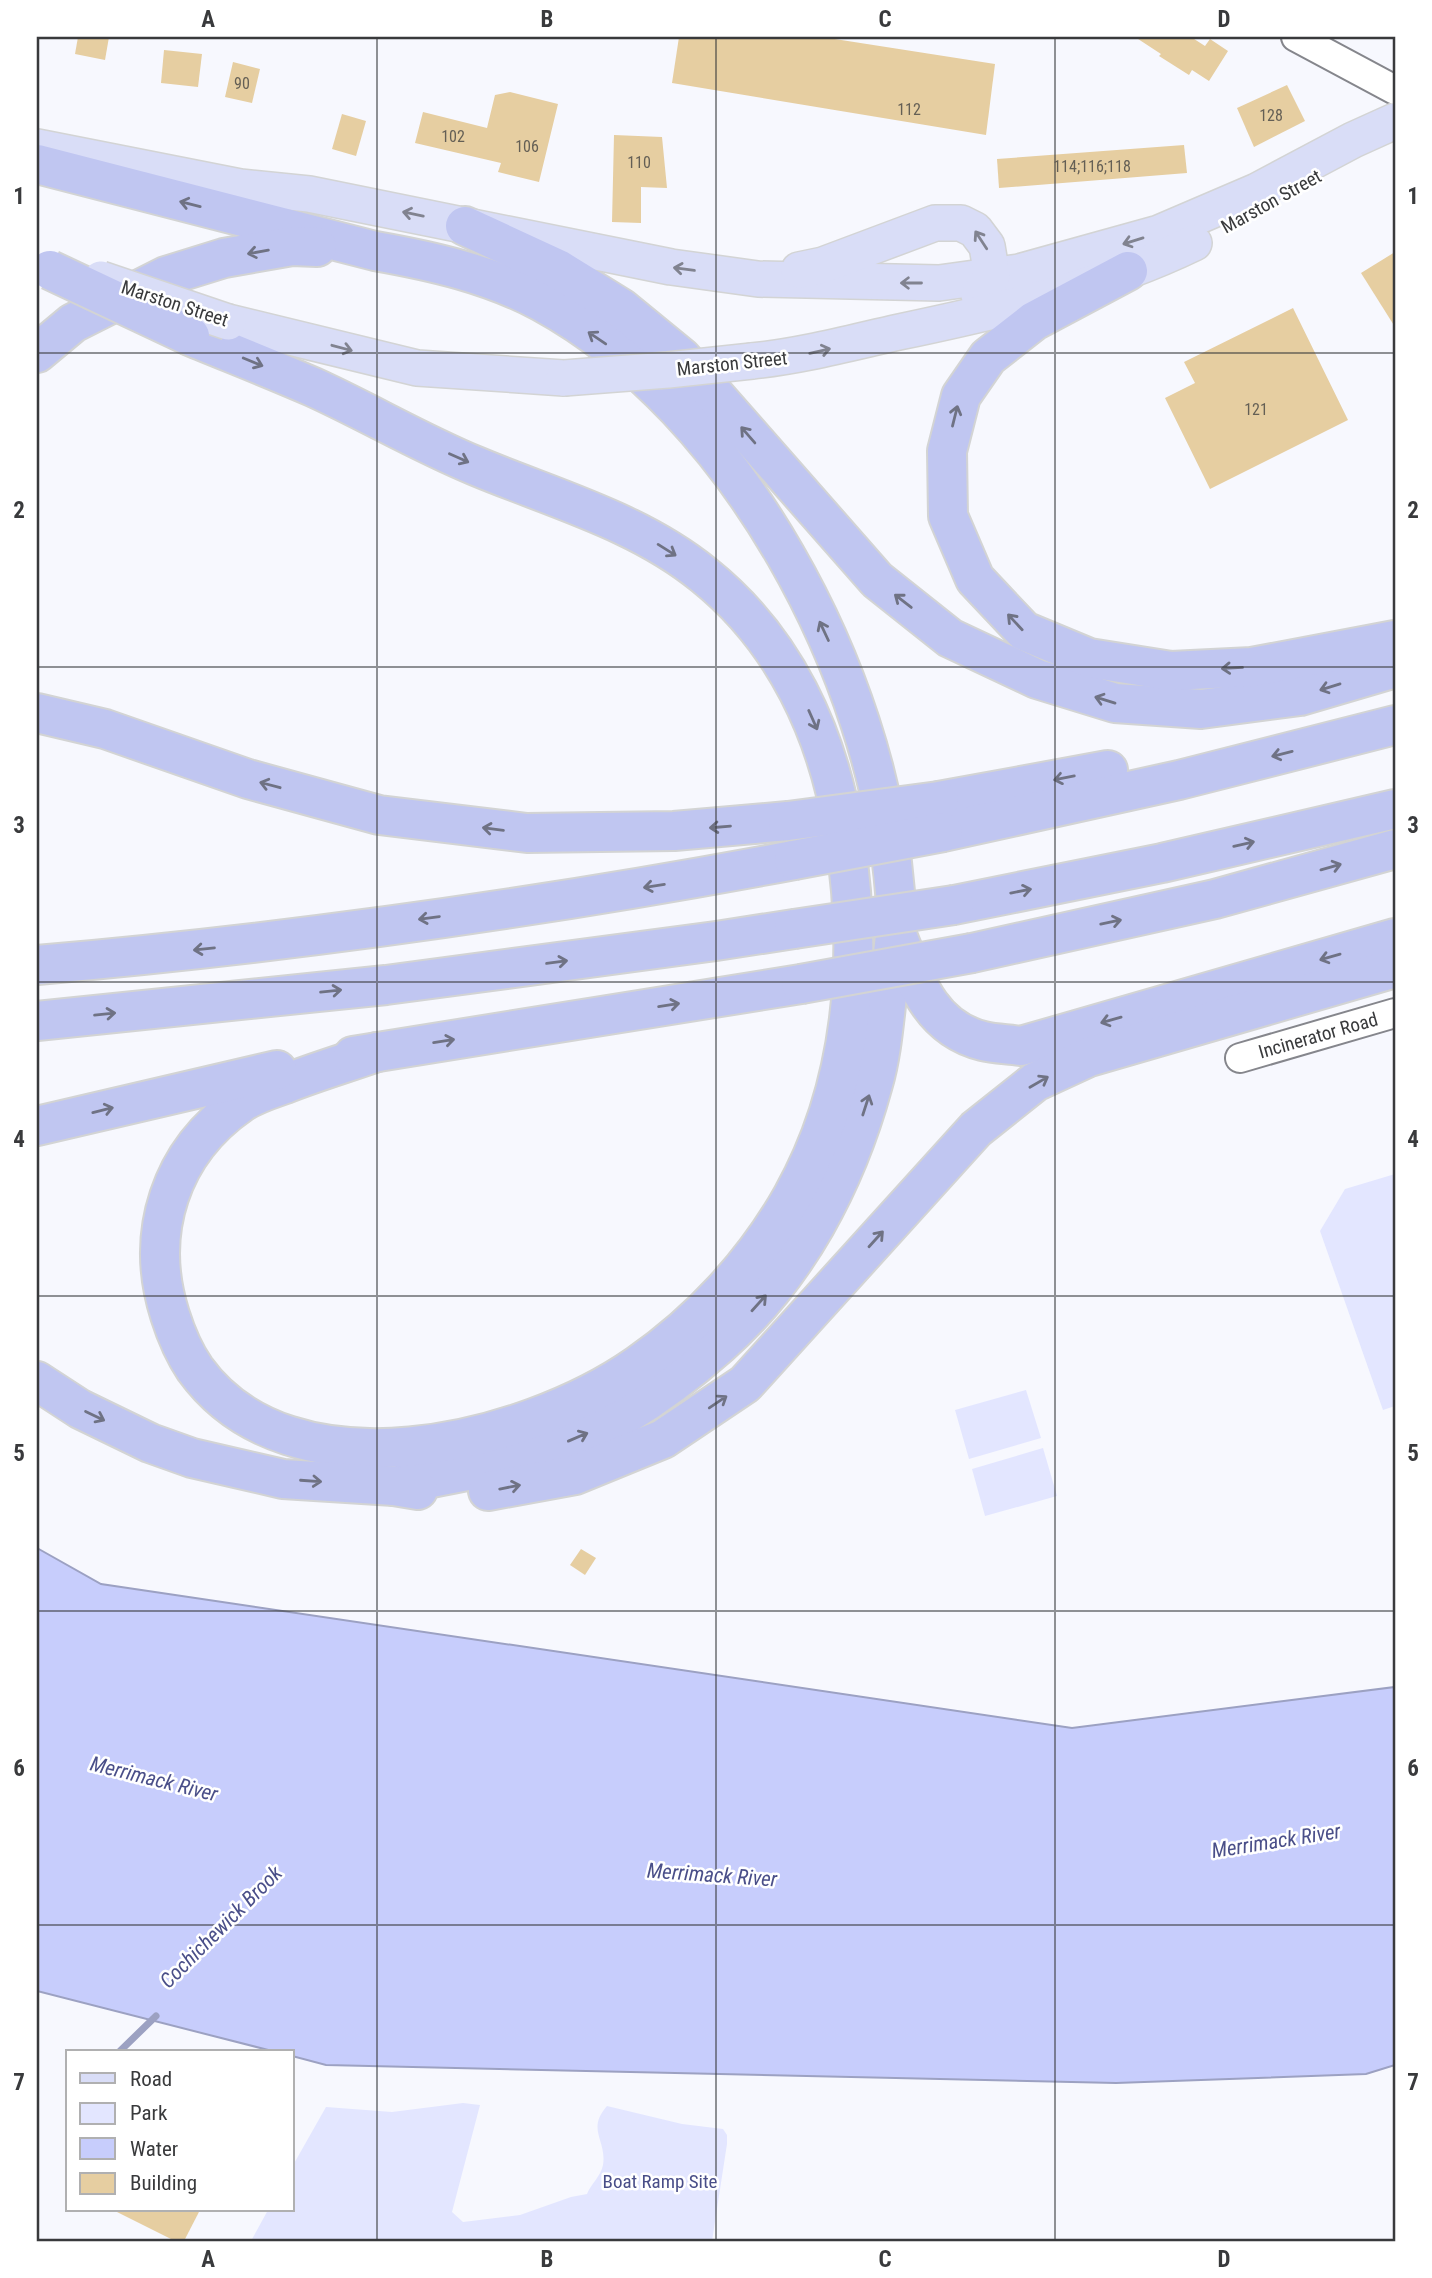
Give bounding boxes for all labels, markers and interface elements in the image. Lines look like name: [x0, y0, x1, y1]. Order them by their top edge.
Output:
text: A: [201, 6, 215, 33]
text: B: [541, 6, 553, 33]
text: C: [878, 6, 892, 33]
text: D: [1218, 6, 1231, 33]
house number: 90: [234, 74, 250, 93]
house number: 112: [897, 100, 921, 119]
house number: 128: [1259, 106, 1283, 125]
house number: 102: [441, 127, 465, 146]
house number: 106: [515, 137, 539, 156]
house number: 110: [627, 153, 651, 172]
house number: 114;116;118: [1053, 157, 1131, 176]
street label: Marston Street: [1217, 164, 1325, 238]
text: 1: [13, 183, 25, 210]
text: 1: [1407, 183, 1419, 210]
one-way arrow: [179, 197, 202, 210]
one-way arrow: [402, 207, 425, 221]
one-way arrow: [974, 231, 989, 250]
one-way arrow: [1123, 236, 1145, 249]
one-way arrow: [247, 246, 270, 259]
one-way arrow: [673, 262, 696, 275]
street label: Marston Street: [119, 275, 231, 332]
one-way arrow: [899, 276, 922, 290]
one-way arrow: [587, 331, 607, 345]
one-way arrow: [331, 342, 353, 355]
one-way arrow: [808, 344, 831, 357]
street label: Marston Street: [676, 346, 788, 381]
one-way arrow: [241, 357, 263, 370]
house number: 121: [1244, 400, 1268, 419]
one-way arrow: [949, 406, 962, 428]
one-way arrow: [740, 426, 756, 444]
one-way arrow: [448, 453, 469, 466]
text: 2: [13, 497, 25, 524]
text: 2: [1407, 497, 1419, 524]
one-way arrow: [656, 543, 676, 557]
one-way arrow: [894, 593, 912, 608]
one-way arrow: [1006, 613, 1023, 630]
one-way arrow: [817, 620, 830, 642]
one-way arrow: [1220, 662, 1243, 675]
one-way arrow: [1319, 682, 1341, 695]
one-way arrow: [1094, 693, 1116, 706]
one-way arrow: [807, 709, 820, 730]
one-way arrow: [1271, 748, 1294, 761]
one-way arrow: [1053, 772, 1076, 785]
one-way arrow: [259, 778, 281, 791]
text: 3: [13, 812, 25, 839]
text: 3: [1407, 812, 1419, 839]
one-way arrow: [709, 821, 732, 834]
one-way arrow: [482, 822, 505, 835]
one-way arrow: [1232, 837, 1255, 850]
one-way arrow: [1320, 859, 1342, 872]
one-way arrow: [643, 880, 666, 893]
one-way arrow: [1009, 884, 1032, 897]
one-way arrow: [418, 912, 441, 925]
one-way arrow: [1099, 915, 1122, 929]
one-way arrow: [193, 942, 216, 955]
one-way arrow: [1319, 951, 1341, 964]
one-way arrow: [545, 956, 568, 969]
one-way arrow: [319, 984, 342, 997]
one-way arrow: [657, 998, 680, 1011]
one-way arrow: [93, 1007, 115, 1020]
street label: Incinerator Road: [1256, 1007, 1380, 1063]
one-way arrow: [1100, 1014, 1123, 1027]
one-way arrow: [432, 1034, 455, 1047]
one-way arrow: [1028, 1075, 1048, 1089]
one-way arrow: [861, 1094, 874, 1116]
one-way arrow: [91, 1103, 114, 1116]
text: 4: [13, 1126, 25, 1153]
text: 4: [1407, 1126, 1419, 1153]
one-way arrow: [868, 1230, 884, 1248]
one-way arrow: [751, 1295, 768, 1312]
one-way arrow: [708, 1395, 727, 1409]
one-way arrow: [84, 1410, 105, 1424]
one-way arrow: [567, 1430, 588, 1443]
text: 5: [13, 1440, 25, 1467]
text: 5: [1407, 1440, 1419, 1467]
one-way arrow: [299, 1474, 322, 1487]
one-way arrow: [498, 1480, 521, 1494]
water label: Merrimack River: [88, 1752, 221, 1807]
text: 6: [13, 1755, 25, 1782]
text: 6: [1407, 1755, 1419, 1782]
water label: Merrimack River: [1210, 1819, 1343, 1863]
water label: Merrimack River: [646, 1858, 779, 1892]
water label: Cochichewick Brook: [155, 1860, 288, 1993]
legend: [66, 2050, 294, 2212]
text: Road: [130, 2067, 172, 2091]
text: 7: [13, 2069, 25, 2096]
text: 7: [1407, 2069, 1419, 2096]
text: Park: [130, 2101, 168, 2125]
text: Water: [130, 2137, 178, 2161]
park label: Boat Ramp Site: [603, 2170, 718, 2193]
text: Building: [130, 2171, 197, 2195]
text: A: [201, 2246, 215, 2273]
text: B: [541, 2246, 553, 2273]
text: C: [878, 2246, 892, 2273]
text: D: [1218, 2246, 1231, 2273]

